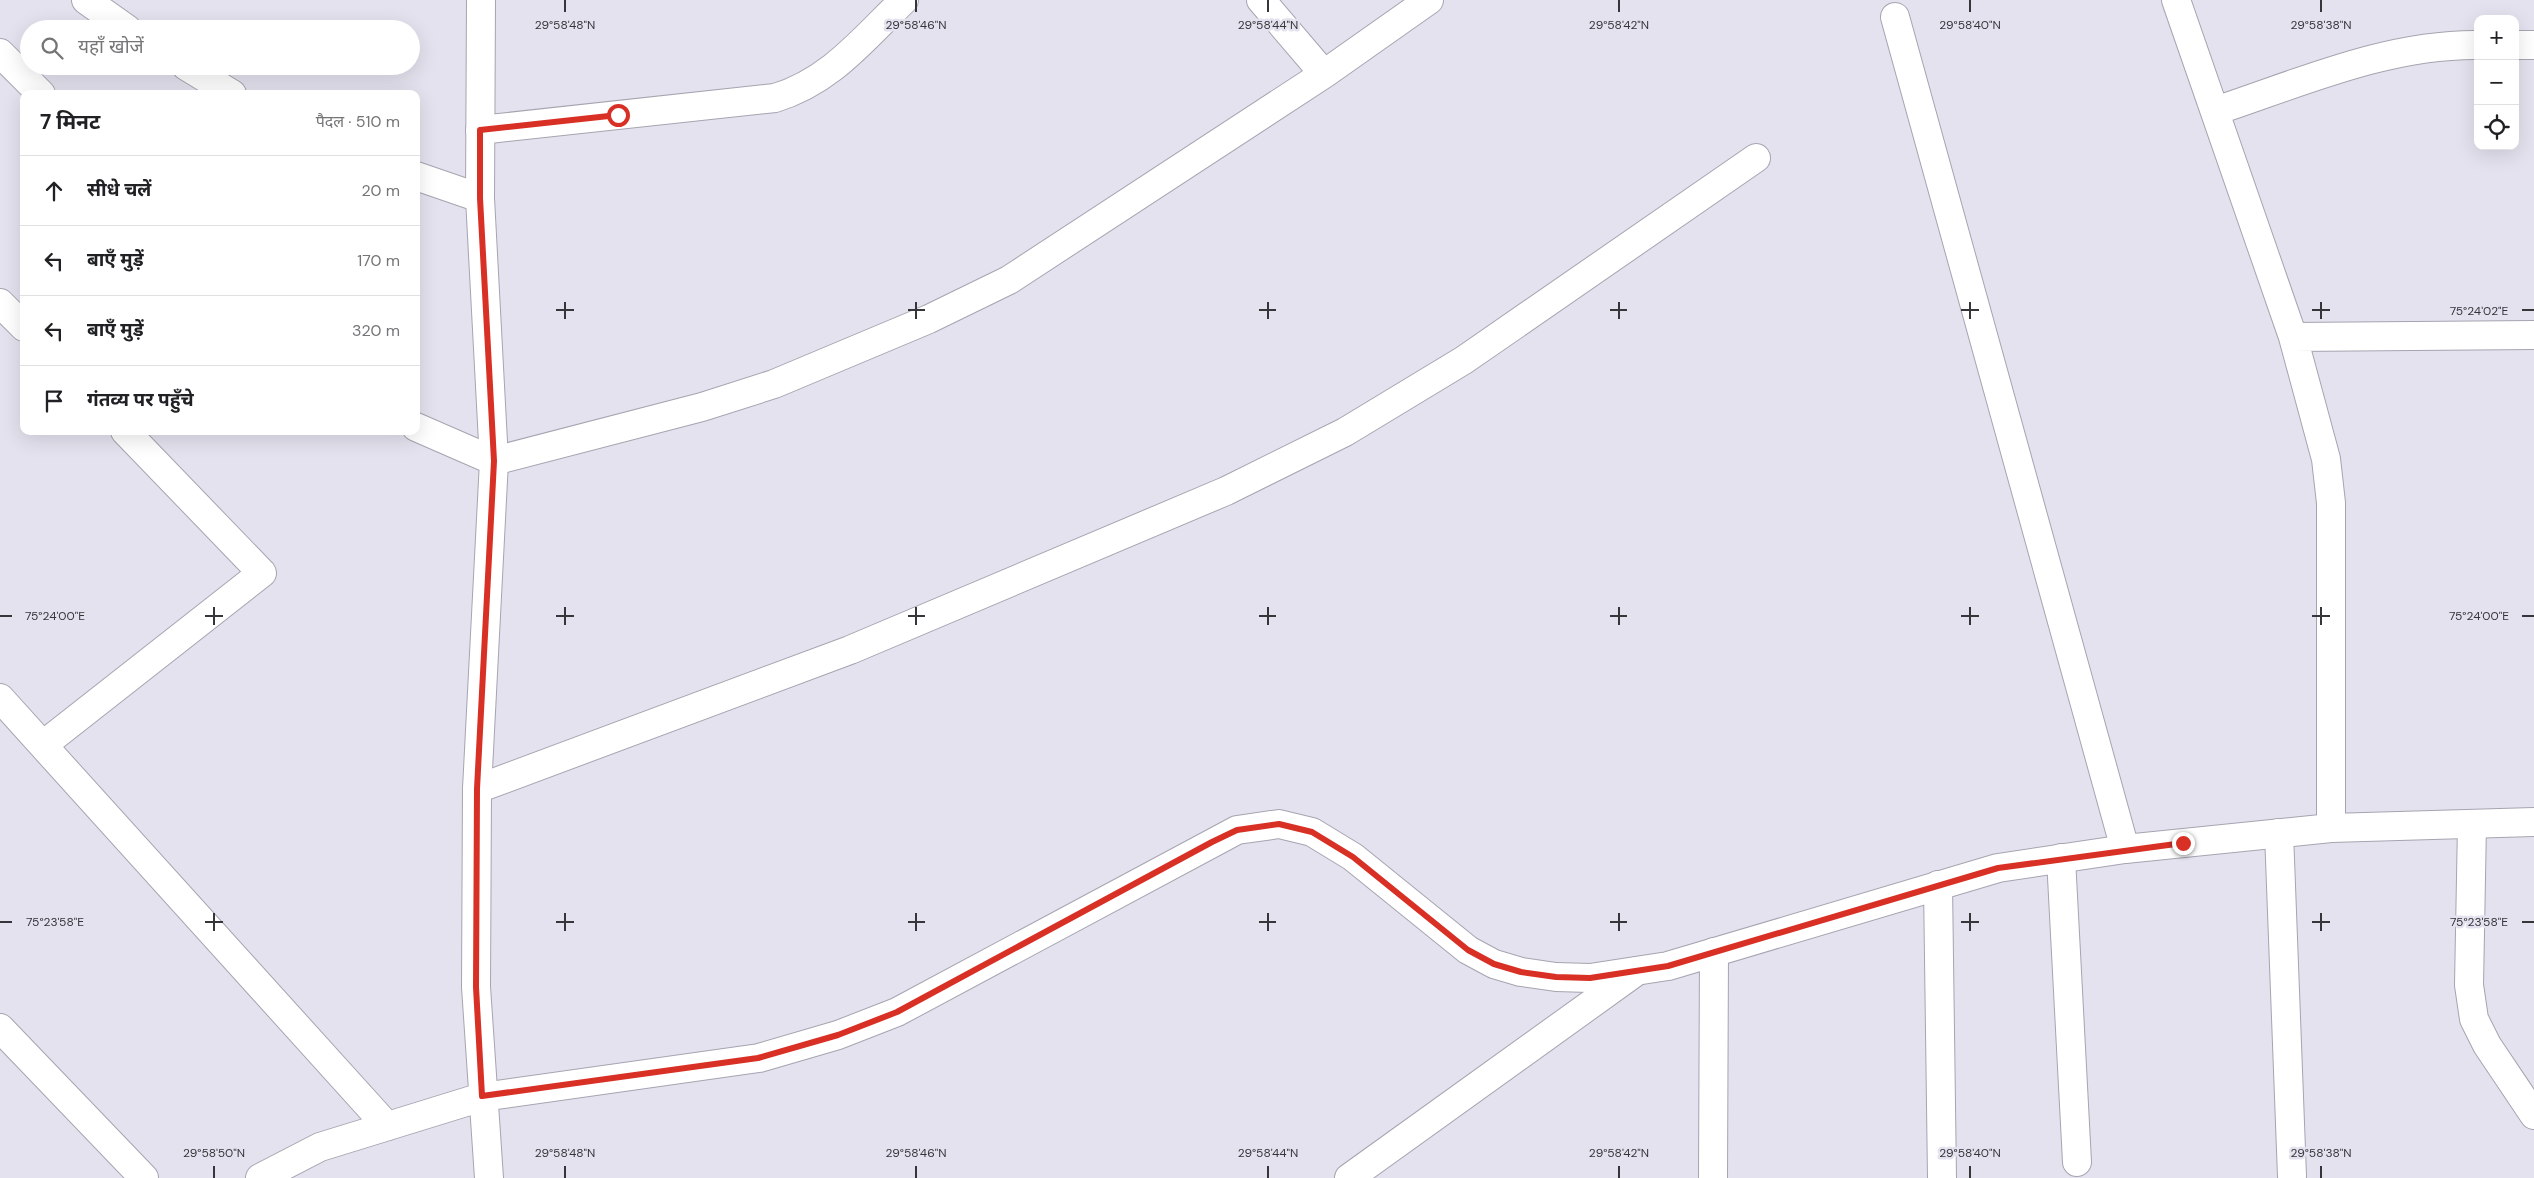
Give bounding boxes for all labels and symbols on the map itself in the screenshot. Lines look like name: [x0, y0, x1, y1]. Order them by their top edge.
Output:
text: 29°58'48"N: [535, 17, 595, 33]
text: 29°58'46"N: [886, 17, 946, 33]
text: 29°58'44"N: [1238, 17, 1298, 33]
text: 29°58'42"N: [1589, 17, 1649, 33]
text: 29°58'40"N: [1939, 17, 2001, 33]
text: 29°58'38"N: [2290, 17, 2352, 33]
route start: [607, 104, 630, 127]
text: 75°24'02"E: [2450, 303, 2509, 319]
text: 75°24'00"E: [25, 608, 85, 624]
text: 75°24'00"E: [2449, 608, 2509, 624]
route end: [2172, 832, 2195, 855]
text: 75°23'58"E: [26, 914, 84, 930]
text: 75°23'58"E: [2450, 914, 2508, 930]
text: 29°58'50"N: [183, 1145, 245, 1161]
text: 29°58'48"N: [535, 1145, 595, 1161]
text: 29°58'46"N: [886, 1145, 946, 1161]
text: 29°58'44"N: [1238, 1145, 1298, 1161]
text: 29°58'42"N: [1589, 1145, 1649, 1161]
text: 29°58'40"N: [1939, 1145, 2001, 1161]
text: 29°58'38"N: [2290, 1145, 2352, 1161]

